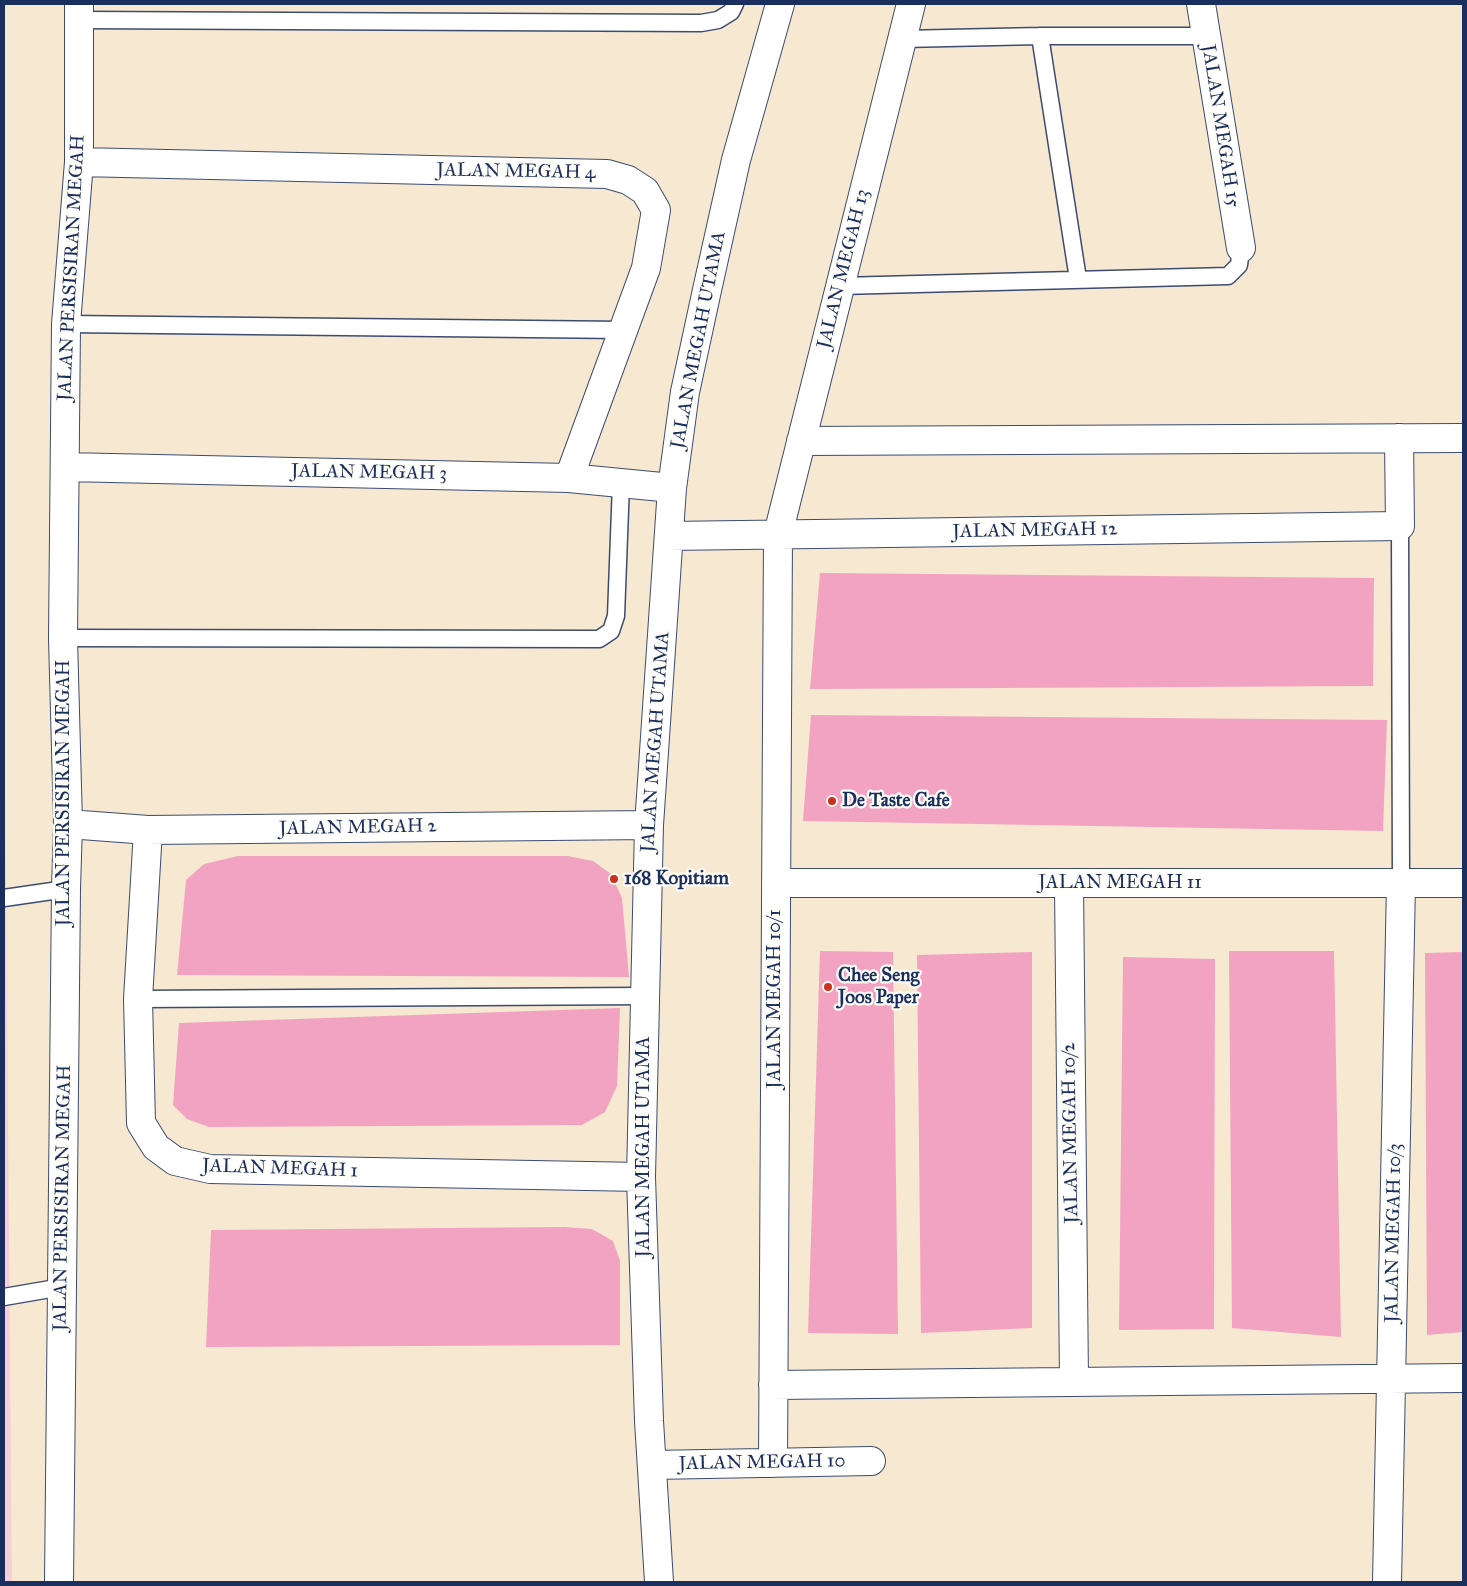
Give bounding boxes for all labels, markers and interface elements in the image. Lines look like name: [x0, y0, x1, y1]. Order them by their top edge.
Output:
street label: JALAN MEGAH 15: [1196, 43, 1244, 209]
street label: JALAN PERSISIRAN MEGAH: [54, 134, 90, 402]
street label: JALAN MEGAH 4: [436, 159, 596, 185]
street label: JALAN MEGAH 13: [813, 187, 875, 351]
street label: JALAN MEGAH UTAMA: [667, 229, 731, 451]
street label: JALAN MEGAH 3: [291, 460, 447, 486]
street label: JALAN MEGAH 12: [952, 518, 1118, 544]
street label: JALAN MEGAH UTAMA: [637, 631, 675, 853]
street label: JALAN PERSISIRAN MEGAH: [53, 660, 75, 926]
place label: De Taste Cafe: [842, 790, 950, 812]
marker: De Taste Cafe: [826, 795, 838, 807]
street label: JALAN MEGAH 2: [279, 815, 437, 841]
place label: 168 Kopitiam: [624, 868, 729, 890]
street label: JALAN MEGAH 11: [1038, 872, 1202, 894]
marker: 168 Kopitiam: [608, 873, 620, 885]
street label: JALAN MEGAH 10/1: [764, 909, 786, 1089]
place label: Chee Seng Joos Paper: [838, 965, 919, 1009]
marker: Chee Seng Joos Paper: [822, 981, 834, 993]
street label: JALAN MEGAH UTAMA: [633, 1036, 655, 1258]
street label: JALAN MEGAH 10/2: [1058, 1042, 1084, 1224]
street label: JALAN PERSISIRAN MEGAH: [49, 1065, 77, 1331]
street label: JALAN MEGAH 10/3: [1381, 1143, 1407, 1323]
street label: JALAN MEGAH 1: [202, 1155, 358, 1183]
street label: JALAN MEGAH 10: [678, 1450, 846, 1476]

